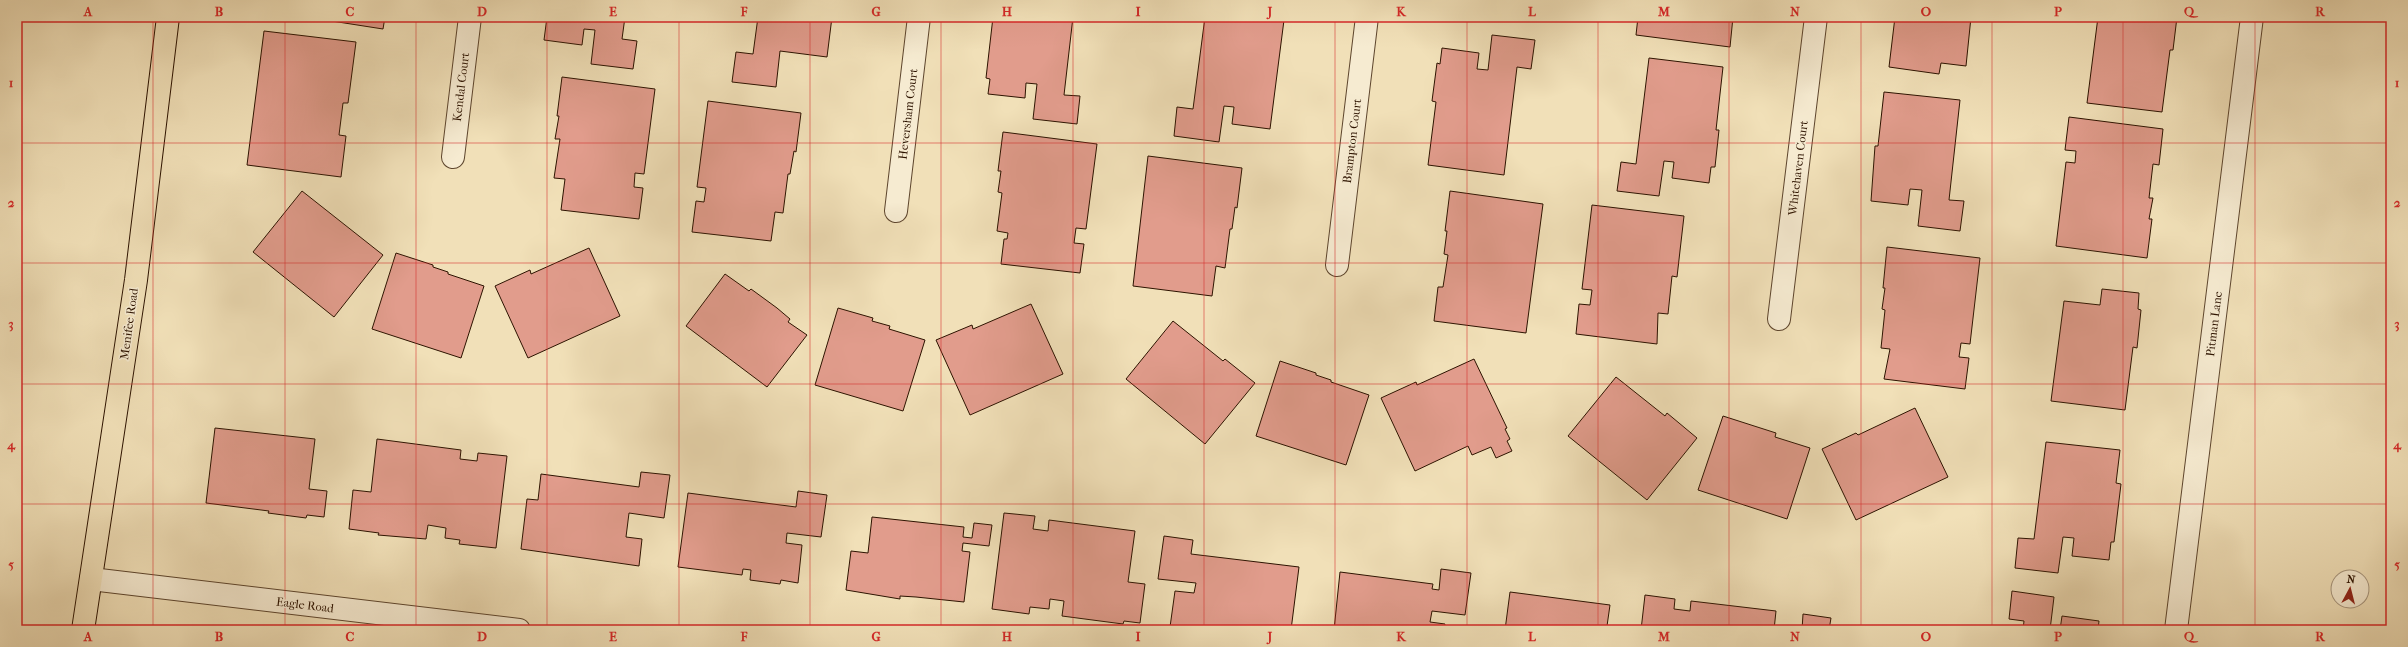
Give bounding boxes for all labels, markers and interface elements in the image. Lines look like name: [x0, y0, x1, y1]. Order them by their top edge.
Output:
text: A: [83, 4, 93, 19]
text: B: [215, 4, 224, 19]
text: C: [346, 4, 355, 19]
text: D: [477, 4, 487, 19]
text: E: [609, 4, 617, 19]
text: F: [740, 4, 748, 19]
text: G: [871, 4, 881, 19]
text: H: [1002, 4, 1013, 19]
text: I: [1135, 4, 1141, 19]
text: J: [1266, 4, 1273, 20]
text: K: [1396, 4, 1407, 19]
text: L: [1528, 4, 1537, 19]
text: M: [1657, 4, 1670, 19]
text: N: [1790, 4, 1800, 19]
text: O: [1921, 4, 1931, 19]
text: P: [2054, 4, 2062, 19]
text: Q: [2184, 4, 2199, 19]
text: R: [2315, 4, 2326, 19]
street label: Kendal Court: [450, 51, 472, 122]
street label: Heversham Court: [895, 67, 921, 160]
text: 1: [9, 75, 14, 90]
text: 1: [2395, 75, 2400, 90]
street label: Brampton Court: [1340, 97, 1364, 184]
street label: Whitehaven Court: [1785, 119, 1811, 217]
text: 2: [8, 195, 15, 210]
text: 2: [2394, 195, 2401, 210]
street label: Menifee Road: [117, 287, 141, 361]
street label: Pitman Lane: [2203, 290, 2225, 357]
text: 3: [8, 316, 14, 332]
text: 3: [2394, 316, 2400, 332]
text: 4: [6, 437, 16, 453]
text: 4: [2392, 437, 2402, 453]
text: 5: [8, 557, 14, 572]
text: 5: [2394, 557, 2400, 572]
north arrow: [2330, 569, 2370, 609]
text: N: [2346, 573, 2357, 587]
street label: Eagle Road: [275, 595, 335, 616]
text: A: [83, 629, 93, 644]
text: B: [215, 629, 224, 644]
text: C: [346, 629, 355, 644]
text: D: [477, 629, 487, 644]
text: E: [609, 629, 617, 644]
text: F: [740, 629, 748, 644]
text: G: [871, 629, 881, 644]
text: H: [1002, 629, 1013, 644]
text: I: [1135, 629, 1141, 644]
text: J: [1266, 629, 1273, 645]
text: K: [1396, 629, 1407, 644]
text: L: [1528, 629, 1537, 644]
text: M: [1657, 629, 1670, 644]
text: N: [1790, 629, 1800, 644]
text: O: [1921, 629, 1931, 644]
text: P: [2054, 629, 2062, 644]
text: Q: [2184, 629, 2199, 644]
text: R: [2315, 629, 2326, 644]

